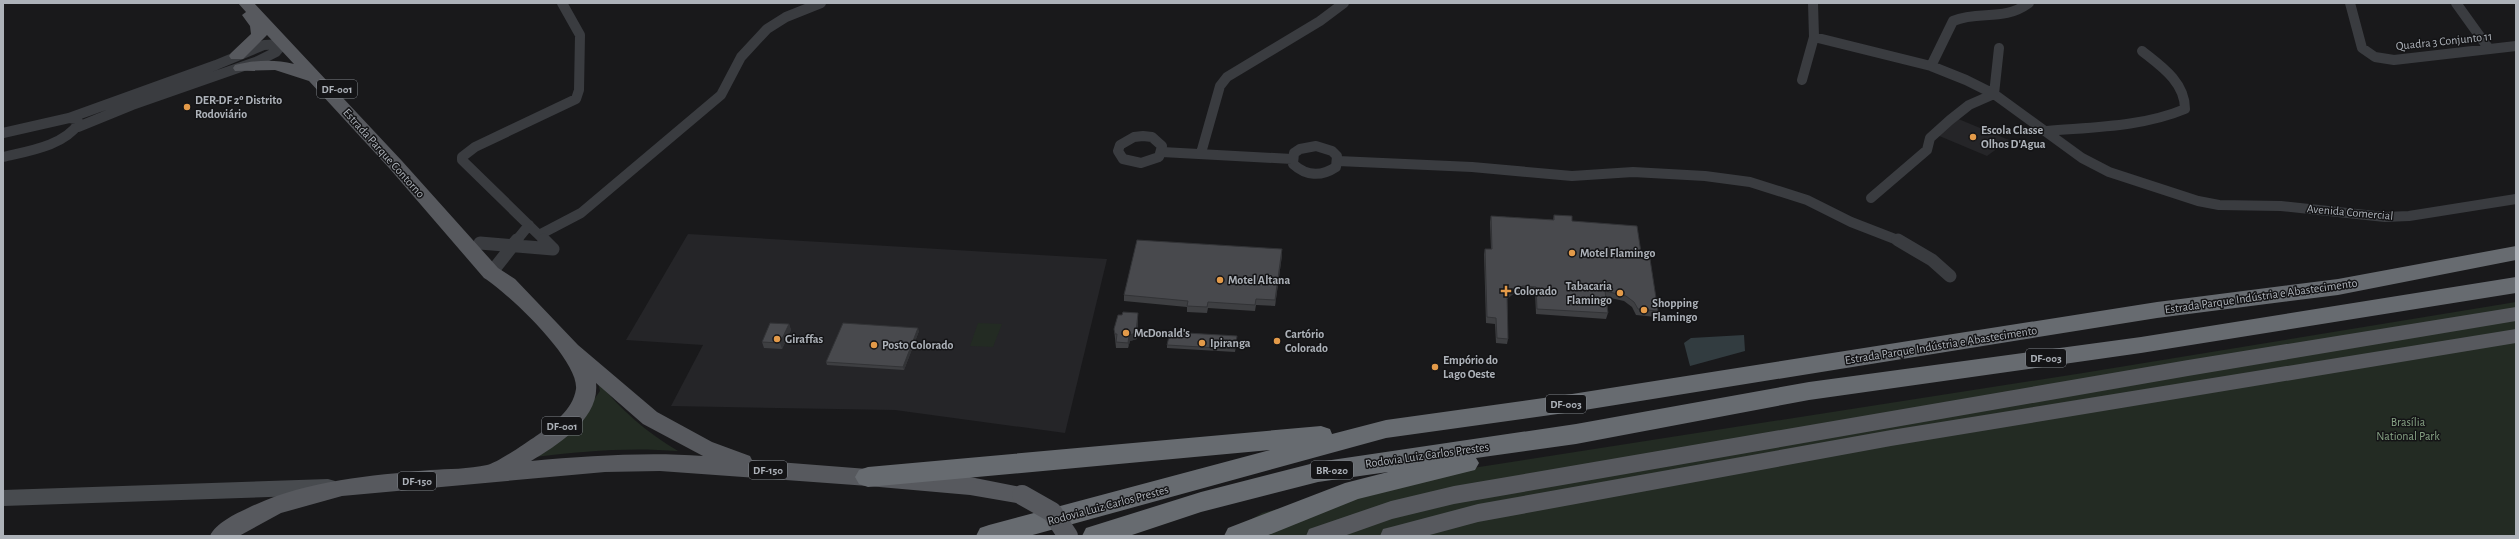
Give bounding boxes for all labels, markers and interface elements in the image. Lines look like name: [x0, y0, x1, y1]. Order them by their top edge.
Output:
street label: Quadra 3 Conjunto 11: [2395, 30, 2493, 53]
road number: DF-001: [317, 80, 357, 98]
place label: DER-DF 2º Distrito Rodoviário: [195, 94, 282, 120]
marker: DER-DF 2º Distrito Rodoviário: [182, 102, 192, 112]
street label: Estrada Parque Contorno: [341, 106, 427, 200]
place label: Escola Classe Olhos D'Agua: [1981, 124, 2046, 150]
marker: Escola Classe Olhos D'Agua: [1968, 132, 1978, 142]
street label: Avenida Comercial: [2306, 202, 2394, 222]
place label: Motel Flamingo: [1580, 247, 1655, 259]
marker: Motel Flamingo: [1567, 248, 1577, 258]
place label: Motel Altana: [1228, 274, 1290, 286]
marker: Motel Altana: [1215, 275, 1225, 285]
street label: Estrada Parque Indústria e Abastecimento: [2164, 277, 2358, 315]
place label: Tabacaria Flamingo: [1566, 280, 1612, 306]
place label: Colorado: [1514, 285, 1557, 297]
marker: Colorado: [1501, 286, 1511, 296]
marker: Tabacaria Flamingo: [1615, 288, 1625, 298]
place label: Shopping Flamingo: [1652, 297, 1699, 323]
marker: Shopping Flamingo: [1639, 305, 1649, 315]
street label: Estrada Parque Indústria e Abastecimento: [1844, 324, 2038, 366]
place label: McDonald's: [1134, 327, 1190, 339]
marker: McDonald's: [1121, 328, 1131, 338]
place label: Cartório Colorado: [1285, 328, 1328, 354]
place label: Giraffas: [785, 333, 824, 345]
marker: Giraffas: [772, 334, 782, 344]
marker: Cartório Colorado: [1272, 336, 1282, 346]
place label: Ipiranga: [1210, 337, 1251, 349]
marker: Ipiranga: [1197, 338, 1207, 348]
place label: Posto Colorado: [882, 339, 954, 351]
marker: Posto Colorado: [869, 340, 879, 350]
road number: DF-003: [2026, 349, 2066, 367]
place label: Empório do Lago Oeste: [1443, 354, 1498, 380]
marker: Empório do Lago Oeste: [1430, 362, 1440, 372]
road number: DF-003: [1546, 395, 1586, 413]
park label: Brasília National Park: [2376, 416, 2440, 442]
road number: DF-001: [542, 417, 582, 435]
street label: Rodovia Luiz Carlos Prestes: [1364, 440, 1490, 470]
road number: DF-150: [749, 461, 787, 479]
road number: BR-020: [1311, 461, 1353, 479]
road number: DF-150: [398, 472, 436, 490]
street label: Rodovia Luiz Carlos Prestes: [1046, 483, 1170, 527]

